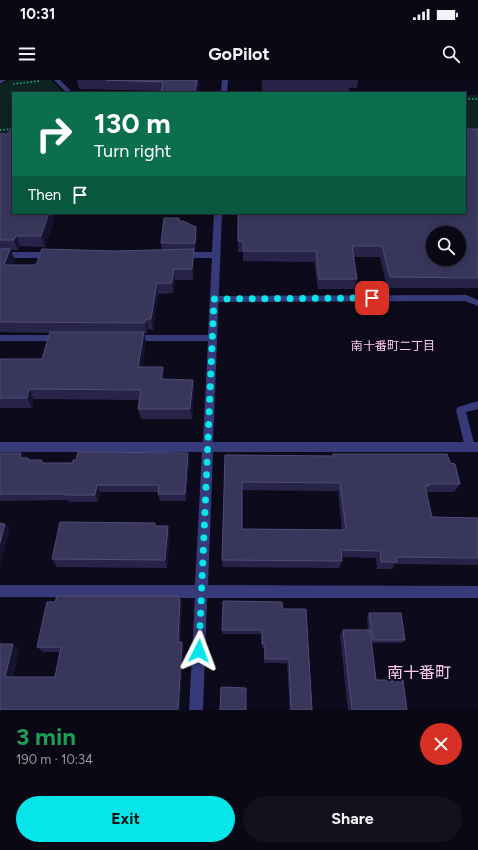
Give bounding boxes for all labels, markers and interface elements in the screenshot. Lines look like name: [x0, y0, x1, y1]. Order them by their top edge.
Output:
text: 10:31: [20, 5, 55, 23]
icon: menu: [16, 43, 38, 65]
text: GoPilot: [208, 43, 270, 65]
icon: search: [440, 43, 462, 65]
text: 130 m: [94, 106, 171, 140]
icon: right: [28, 108, 80, 160]
text: Turn right: [94, 140, 171, 162]
icon: arrive: [69, 184, 91, 206]
text: Then: [28, 186, 61, 204]
map controls: [426, 226, 466, 266]
button: search: [426, 226, 466, 266]
pin: [355, 281, 389, 315]
icon: arrive: [361, 287, 383, 309]
district label: 南十番町二丁目: [351, 339, 435, 353]
position arrow: [178, 630, 220, 672]
district label: 南十番町: [387, 663, 451, 682]
text: 3 min: [16, 722, 76, 751]
button: close: [420, 723, 462, 765]
text: 190 m · 10:34: [16, 752, 93, 767]
button: Exit: [16, 796, 235, 842]
button: Share: [243, 796, 462, 842]

